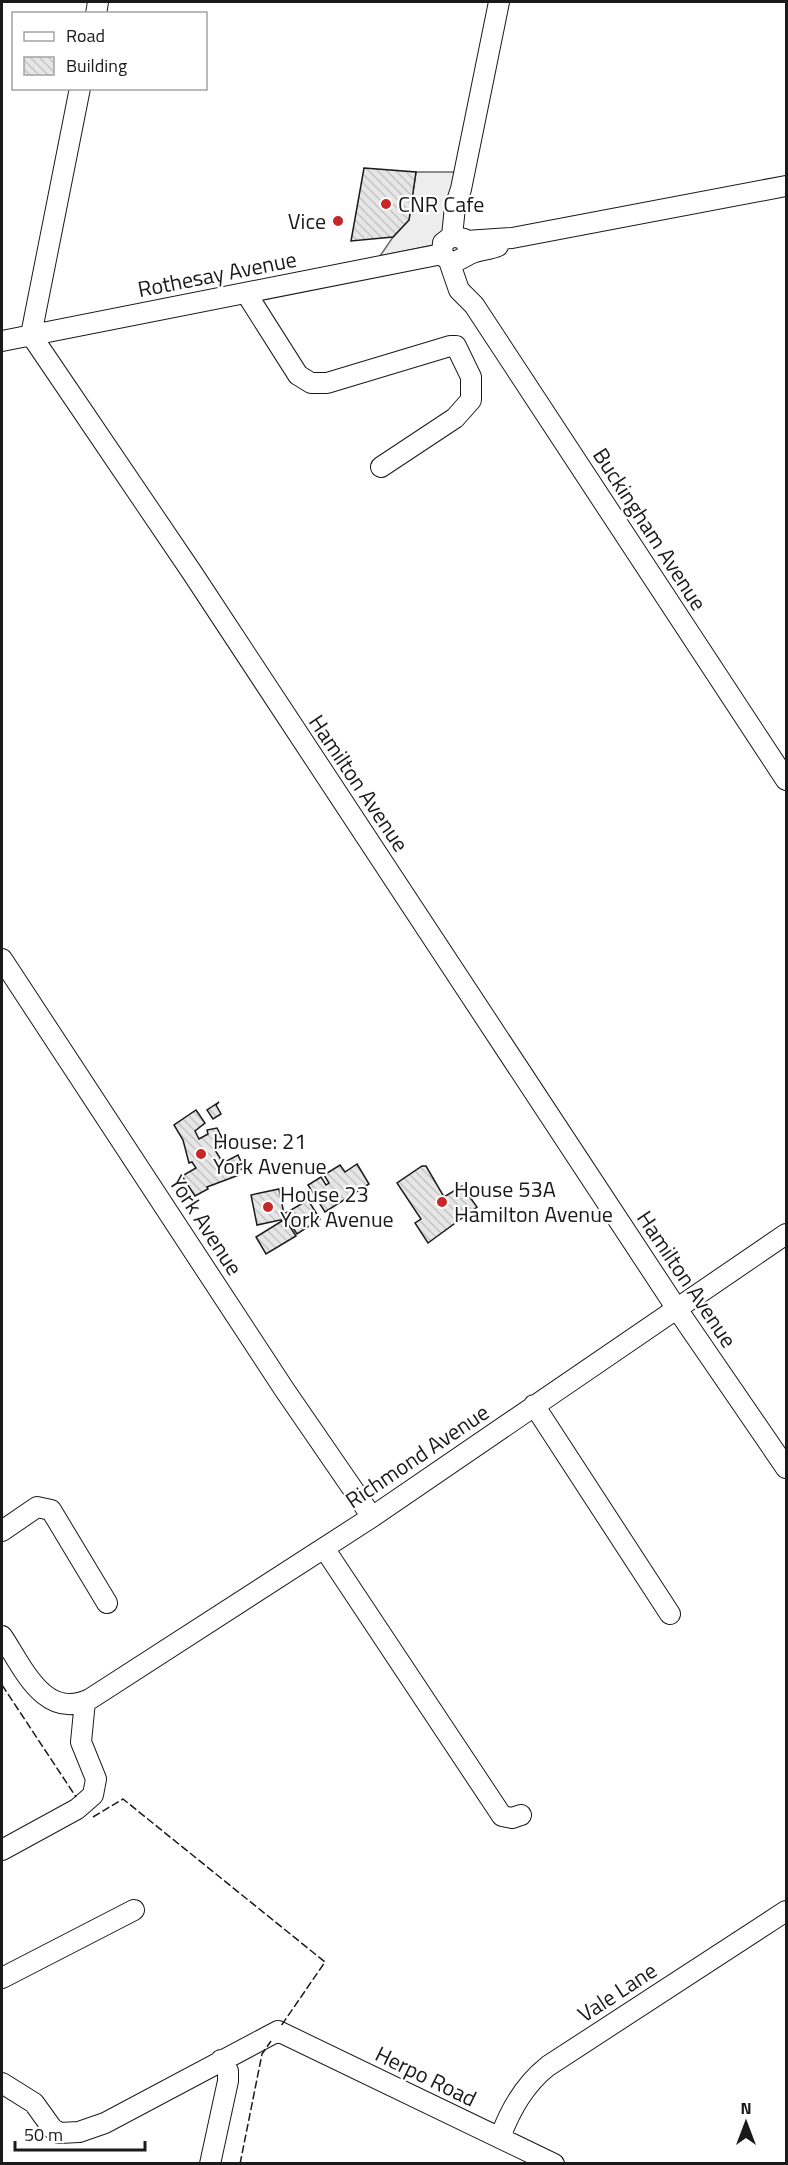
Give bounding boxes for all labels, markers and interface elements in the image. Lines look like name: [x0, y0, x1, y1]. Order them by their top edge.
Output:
legend: [12, 12, 207, 90]
text: Road: [66, 22, 105, 49]
text: Building: [66, 52, 127, 79]
place label: CNR Cafe: [398, 187, 484, 221]
marker: CNR Cafe: [379, 197, 393, 211]
place label: Vice: [288, 204, 326, 238]
marker: Vice: [331, 214, 345, 228]
street label: Rothesay Avenue: [135, 242, 299, 306]
street label: Buckingham Avenue: [584, 441, 716, 617]
street label: Hamilton Avenue: [300, 708, 418, 858]
place label: House: 21 York Avenue: [213, 1124, 327, 1183]
marker: House: 21 York Avenue: [194, 1147, 208, 1161]
street label: York Avenue: [161, 1168, 251, 1282]
place label: House 53A Hamilton Avenue: [454, 1172, 613, 1231]
place label: House 23 York Avenue: [280, 1177, 394, 1236]
marker: House 53A Hamilton Avenue: [435, 1195, 449, 1209]
marker: House 23 York Avenue: [261, 1200, 275, 1214]
street label: Hamilton Avenue: [628, 1204, 746, 1354]
street label: Richmond Avenue: [338, 1395, 496, 1517]
street label: Vale Lane: [571, 1954, 663, 2030]
street label: Herpo Road: [369, 2037, 483, 2115]
north arrow: [716, 2093, 776, 2153]
text: N: [740, 2096, 752, 2120]
scale bar: [15, 2114, 146, 2152]
text: 50 m: [24, 2121, 63, 2148]

